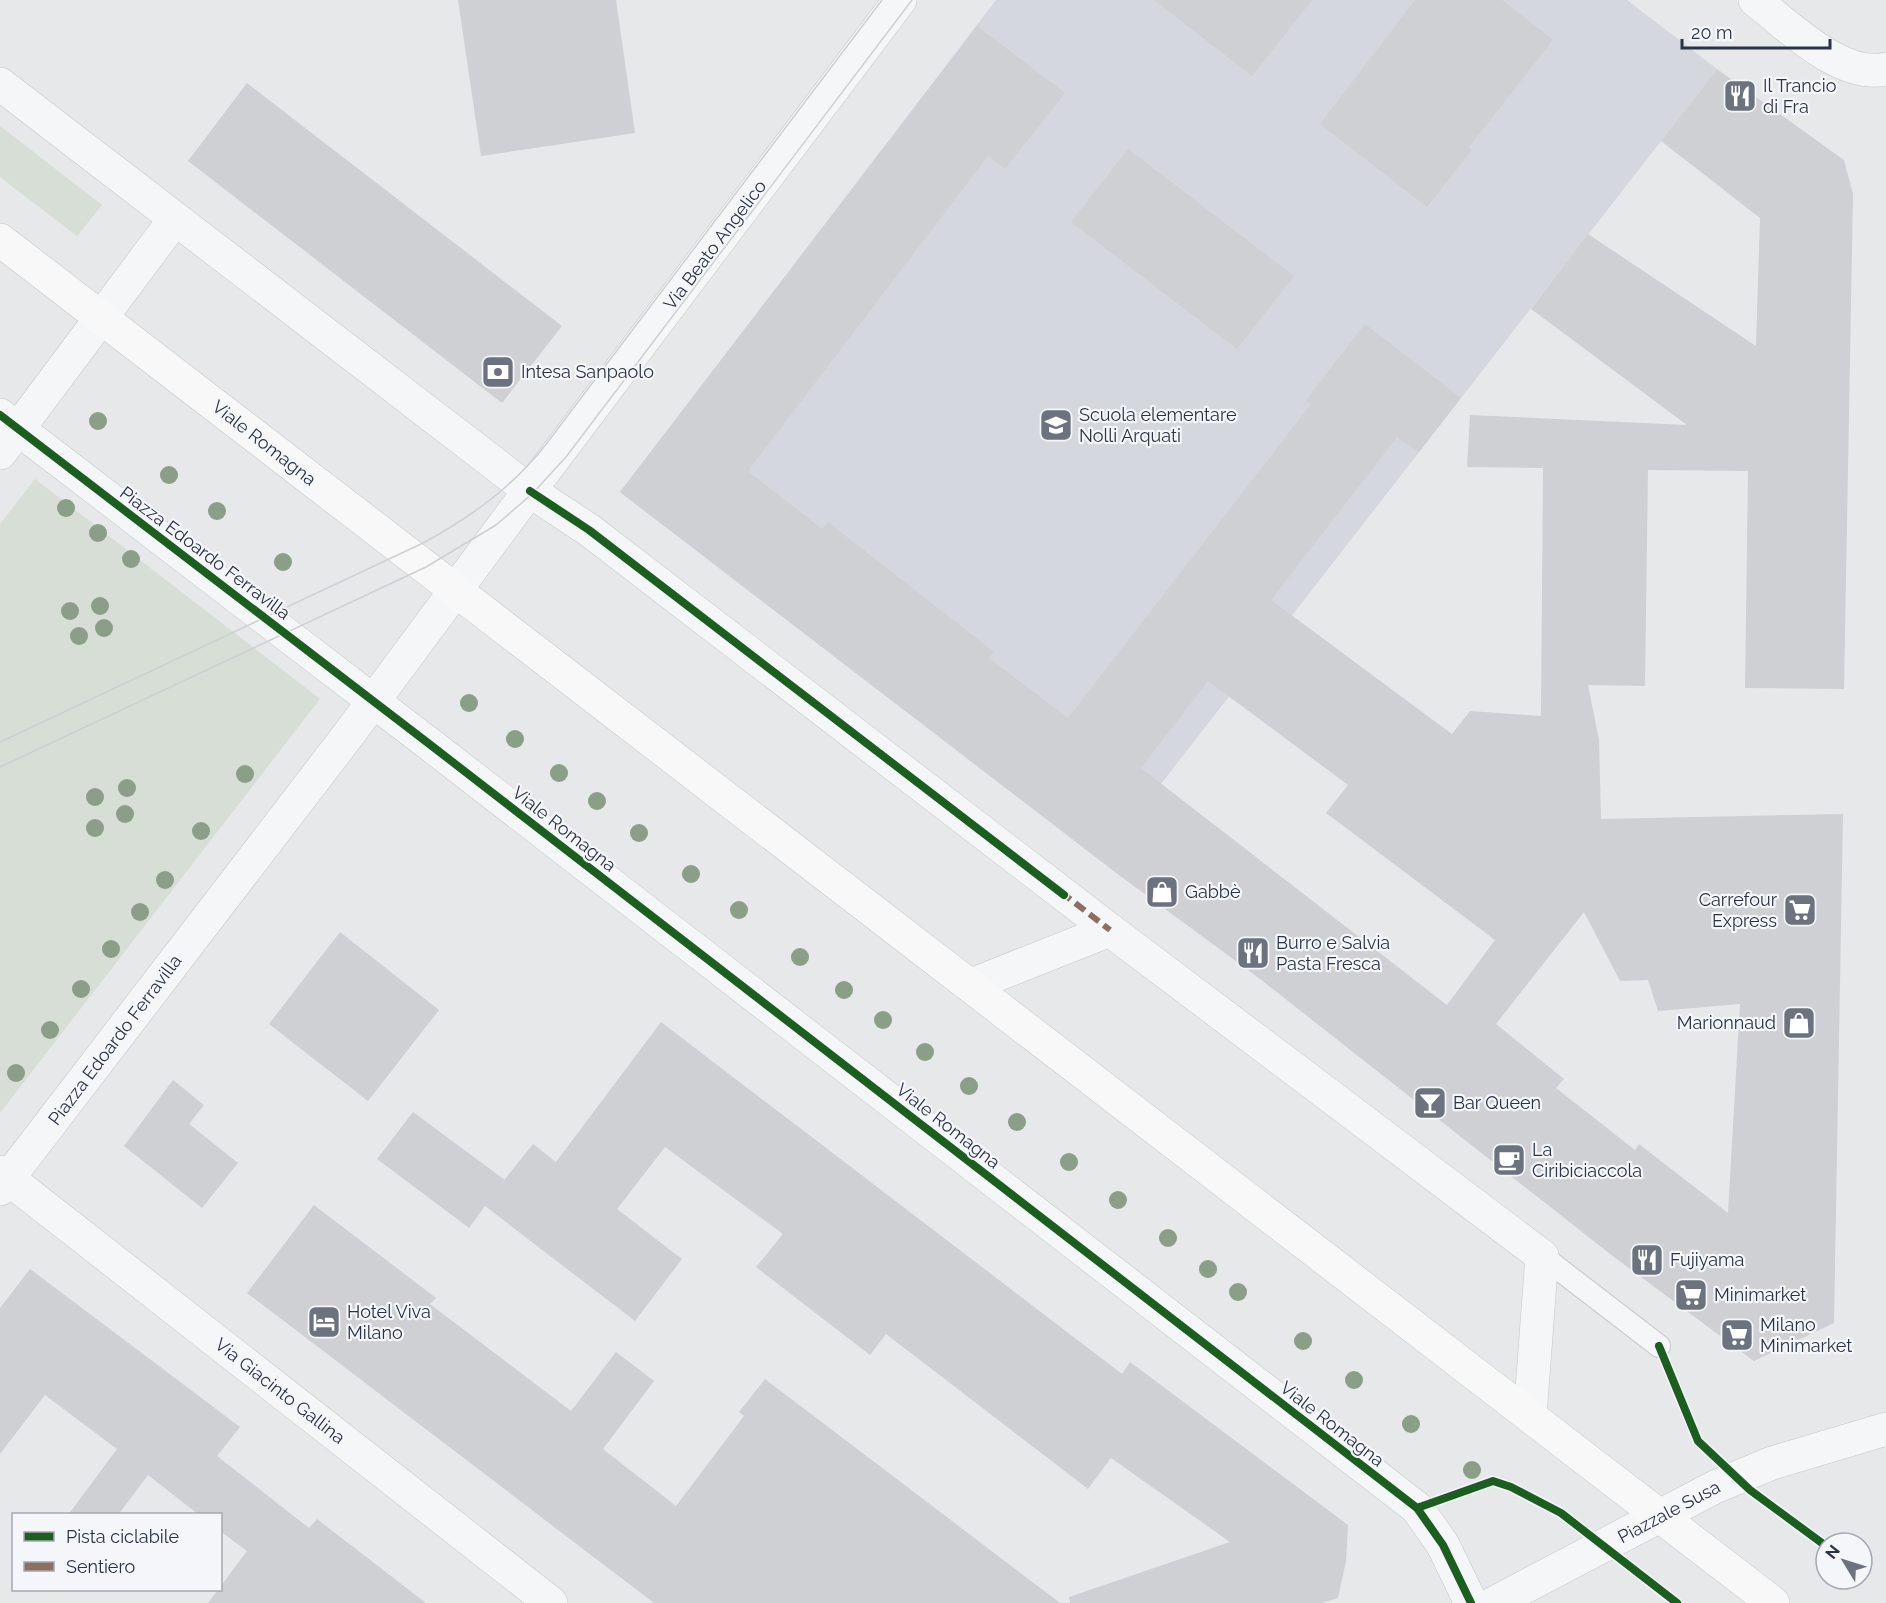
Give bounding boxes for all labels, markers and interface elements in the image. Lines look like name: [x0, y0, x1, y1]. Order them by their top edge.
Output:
scale bar: [1682, 12, 1830, 50]
text: 20 m: [1691, 22, 1733, 43]
place label: Il Trancio di Fra: [1763, 75, 1837, 117]
restaurant icon: Il Trancio di Fra: [1722, 78, 1758, 114]
street label: Via Beato Angelico: [659, 175, 770, 314]
bank icon: Intesa Sanpaolo: [480, 354, 516, 390]
place label: Intesa Sanpaolo: [521, 361, 654, 382]
street label: Viale Romagna: [208, 396, 320, 490]
place label: Scuola elementare Nolli Arquati: [1079, 404, 1237, 446]
school or university icon: Scuola elementare Nolli Arquati: [1038, 407, 1074, 443]
street label: Piazza Edoardo Ferravilla: [116, 482, 295, 624]
street label: Viale Romagna: [508, 782, 620, 876]
shop icon: Gabbè: [1144, 874, 1180, 910]
place label: Gabbè: [1185, 881, 1241, 902]
place label: Carrefour Express: [1699, 889, 1778, 931]
supermarket icon: Carrefour Express: [1782, 892, 1818, 928]
place label: Burro e Salvia Pasta Fresca: [1276, 932, 1390, 974]
restaurant icon: Burro e Salvia Pasta Fresca: [1235, 935, 1271, 971]
street label: Piazza Edoardo Ferravilla: [44, 950, 186, 1129]
shop icon: Marionnaud: [1781, 1005, 1817, 1041]
place label: Marionnaud: [1677, 1012, 1776, 1033]
street label: Viale Romagna: [892, 1079, 1004, 1173]
bar icon: Bar Queen: [1412, 1085, 1448, 1121]
place label: Bar Queen: [1453, 1092, 1541, 1113]
place label: La Ciribiciaccola: [1532, 1139, 1642, 1181]
cafe icon: La Ciribiciaccola: [1491, 1142, 1527, 1178]
restaurant icon: Fujiyama: [1629, 1242, 1665, 1278]
place label: Fujiyama: [1670, 1249, 1744, 1270]
supermarket icon: Minimarket: [1673, 1277, 1709, 1313]
place label: Minimarket: [1714, 1284, 1806, 1305]
place label: Hotel Viva Milano: [347, 1301, 431, 1343]
hotel icon: Hotel Viva Milano: [306, 1304, 342, 1340]
place label: Milano Minimarket: [1760, 1314, 1852, 1356]
supermarket icon: Milano Minimarket: [1719, 1317, 1755, 1353]
street label: Via Giacinto Gallina: [211, 1333, 350, 1448]
street label: Viale Romagna: [1276, 1377, 1388, 1471]
street label: Piazzale Susa: [1614, 1476, 1723, 1547]
legend: [12, 1513, 222, 1591]
text: Pista ciclabile: [66, 1526, 180, 1547]
north arrow: [1814, 1531, 1874, 1591]
text: N: [1821, 1541, 1844, 1563]
text: Sentiero: [66, 1556, 135, 1577]

